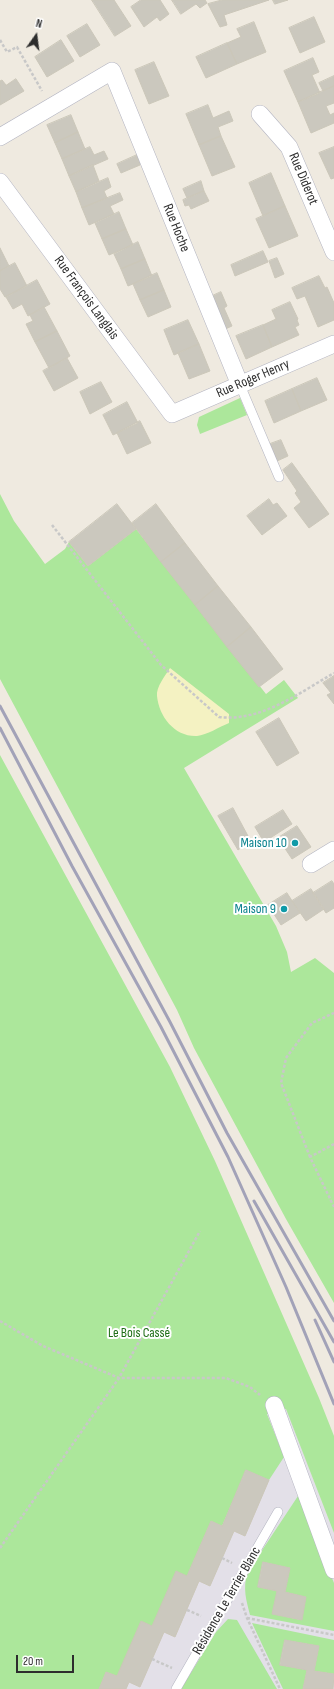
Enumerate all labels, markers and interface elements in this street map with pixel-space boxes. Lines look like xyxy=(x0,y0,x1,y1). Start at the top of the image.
north arrow xyxy=(16,16,56,56)
text: N xyxy=(35,17,43,31)
street label: Rue Diderot xyxy=(285,150,321,208)
street label: Rue Hoche xyxy=(159,202,193,254)
street label: Rue François Langlais xyxy=(50,253,122,343)
street label: Rue Roger Henry xyxy=(214,356,292,402)
place label: Maison 10 xyxy=(240,835,287,851)
marker: Maison 10 xyxy=(290,838,300,848)
place label: Maison 9 xyxy=(234,901,276,917)
marker: Maison 9 xyxy=(279,904,289,914)
park label: Le Bois Cassé xyxy=(108,1325,170,1341)
street label: Résidence Le Terrier Blanc xyxy=(189,1544,265,1658)
scale bar xyxy=(18,1647,76,1673)
text: 20 m xyxy=(23,1654,43,1669)

